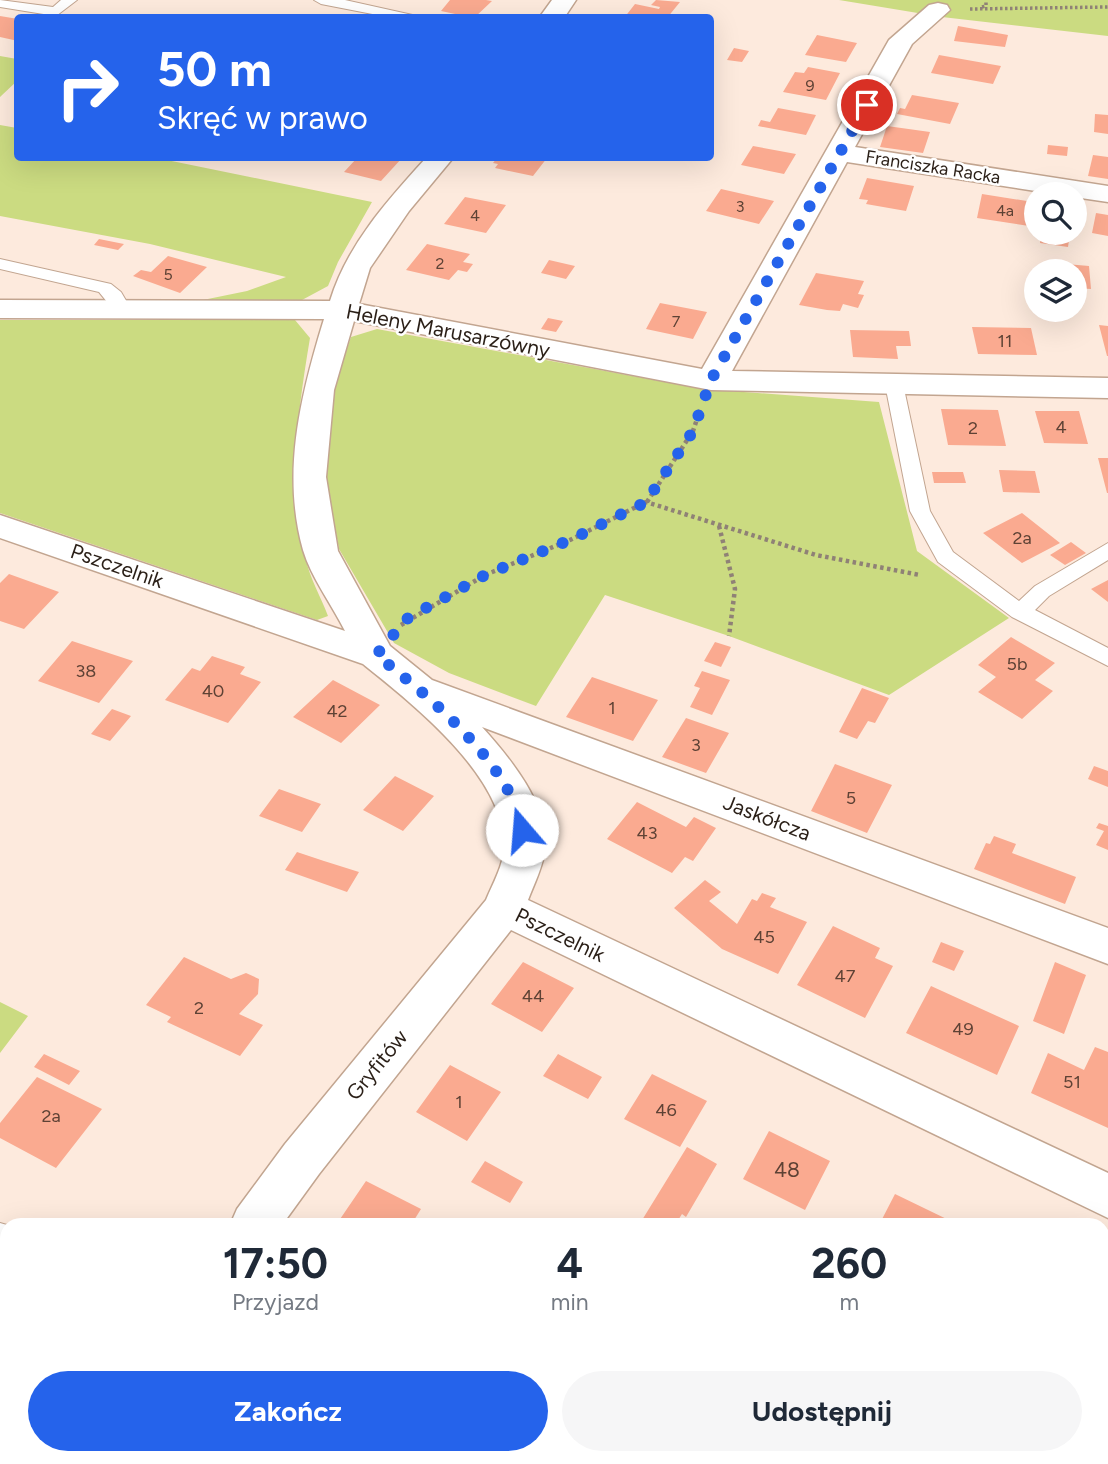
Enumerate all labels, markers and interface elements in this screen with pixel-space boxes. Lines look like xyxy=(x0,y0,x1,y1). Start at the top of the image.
text: 50 m xyxy=(157,39,272,98)
icon: right xyxy=(42,42,133,133)
pin xyxy=(837,75,897,135)
house number: 9 xyxy=(805,76,815,95)
icon: arrive xyxy=(848,86,886,124)
text: Skręć w prawo xyxy=(157,99,368,137)
street label: Franciszka Racka xyxy=(864,145,1002,189)
map controls xyxy=(1024,182,1087,322)
button: search xyxy=(1024,182,1087,245)
house number: 3 xyxy=(736,197,744,216)
house number: 4a xyxy=(996,201,1014,220)
house number: 4 xyxy=(470,206,480,225)
house number: 2 xyxy=(436,254,444,273)
button: layers xyxy=(1024,259,1087,322)
house number: 5 xyxy=(163,265,173,284)
street label: Heleny Marusarzówny xyxy=(344,298,552,363)
house number: 7 xyxy=(672,312,681,331)
house number: 11 xyxy=(998,330,1012,352)
house number: 4 xyxy=(1055,416,1067,438)
house number: 2 xyxy=(968,417,978,439)
house number: 2a xyxy=(1012,527,1032,549)
street label: Pszczelnik xyxy=(67,538,168,593)
house number: 5b xyxy=(1007,653,1027,675)
house number: 38 xyxy=(76,660,96,682)
house number: 40 xyxy=(202,680,224,702)
house number: 1 xyxy=(608,697,616,719)
house number: 42 xyxy=(326,700,348,722)
house number: 3 xyxy=(691,734,701,756)
house number: 5 xyxy=(846,787,856,809)
street label: Jaskółcza xyxy=(720,789,814,846)
position arrow xyxy=(485,793,559,867)
house number: 43 xyxy=(637,822,657,844)
street label: Pszczelnik xyxy=(511,902,610,967)
house number: 45 xyxy=(753,926,775,948)
house number: 47 xyxy=(835,965,856,987)
house number: 44 xyxy=(522,985,544,1007)
house number: 2 xyxy=(194,997,204,1019)
house number: 49 xyxy=(952,1018,974,1040)
street label: Gryfitów xyxy=(341,1024,413,1105)
house number: 51 xyxy=(1063,1071,1081,1093)
house number: 1 xyxy=(455,1091,463,1113)
house number: 46 xyxy=(655,1099,677,1121)
house number: 2a xyxy=(41,1105,61,1127)
house number: 48 xyxy=(774,1157,800,1182)
text: 17:50 xyxy=(223,1238,328,1289)
text: 4 xyxy=(556,1238,583,1289)
text: 260 xyxy=(811,1238,887,1289)
text: Przyjazd xyxy=(232,1288,319,1316)
text: min xyxy=(551,1288,589,1316)
text: m xyxy=(840,1288,859,1316)
button: Zakończ xyxy=(28,1371,548,1451)
button: Udostępnij xyxy=(562,1371,1082,1451)

